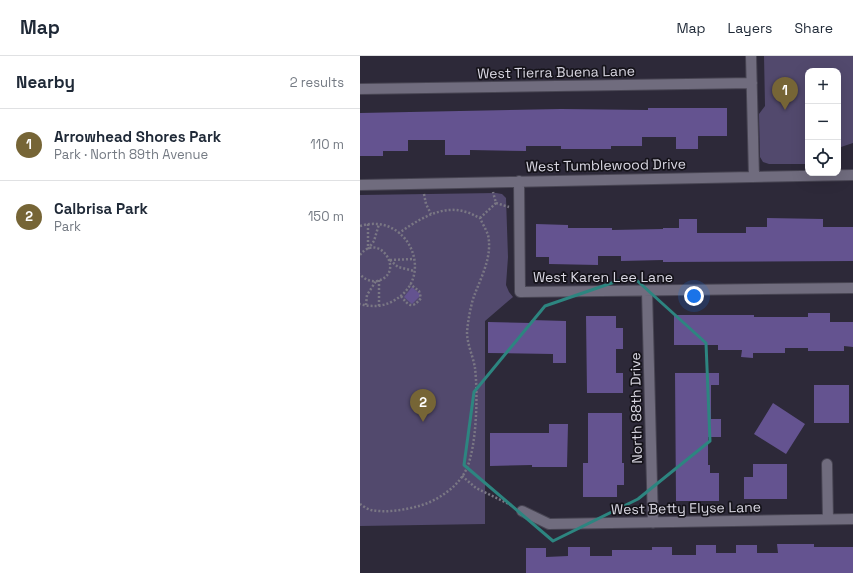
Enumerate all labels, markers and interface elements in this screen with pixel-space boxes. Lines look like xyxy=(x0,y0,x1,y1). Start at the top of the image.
text: Map xyxy=(20,15,60,40)
text: Map xyxy=(676,19,706,37)
text: Layers xyxy=(728,19,772,37)
text: Share xyxy=(794,19,833,37)
street label: West Tierra Buena Lane xyxy=(477,62,635,82)
map controls xyxy=(805,68,841,176)
button: + xyxy=(805,68,841,104)
text: Nearby xyxy=(16,71,75,93)
text: 2 results xyxy=(290,74,344,91)
pin: 1 xyxy=(772,77,798,110)
button: − xyxy=(805,104,841,140)
text: Arrowhead Shores Park xyxy=(54,127,221,146)
text: 1 xyxy=(26,136,32,153)
text: 110 m xyxy=(310,136,344,153)
button: locate xyxy=(805,140,841,176)
text: Park · North 89th Avenue xyxy=(54,146,208,163)
street label: West Tumblewood Drive xyxy=(526,155,686,175)
text: Calbrisa Park xyxy=(54,199,148,218)
text: 2 xyxy=(25,208,33,225)
text: 150 m xyxy=(308,208,344,225)
text: Park xyxy=(54,218,81,235)
street label: West Karen Lee Lane xyxy=(533,268,673,286)
your location xyxy=(684,286,704,306)
street label: North 88th Drive xyxy=(626,352,646,464)
pin: 2 xyxy=(410,389,436,422)
street label: West Betty Elyse Lane xyxy=(611,498,761,518)

